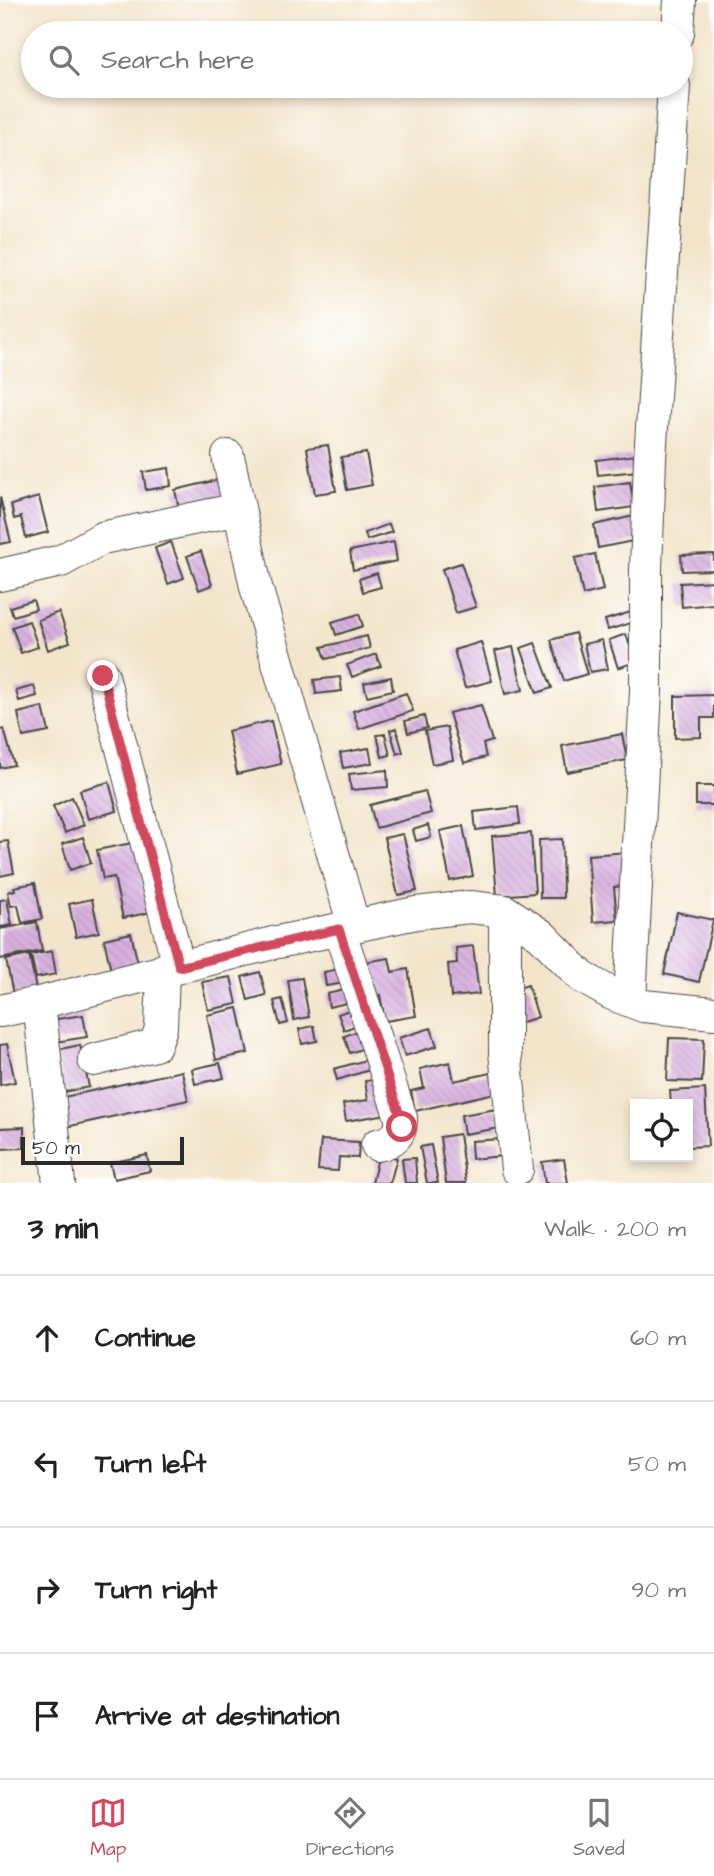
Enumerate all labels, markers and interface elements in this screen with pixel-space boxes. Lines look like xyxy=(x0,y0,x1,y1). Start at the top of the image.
search box xyxy=(21,21,693,98)
icon: search xyxy=(45,41,83,79)
text: Search here xyxy=(101,42,254,78)
route end xyxy=(87,660,118,691)
map controls xyxy=(630,1099,693,1162)
button: locate xyxy=(630,1099,693,1162)
route start xyxy=(386,1111,417,1142)
scale bar xyxy=(21,1134,184,1166)
text: 50 m xyxy=(32,1135,80,1162)
text: 3 min xyxy=(28,1208,98,1250)
text: Walk · 200 m xyxy=(544,1213,686,1245)
icon: ahead xyxy=(28,1319,66,1357)
text: Continue xyxy=(95,1320,196,1356)
text: 60 m xyxy=(630,1322,686,1354)
icon: left xyxy=(28,1445,66,1483)
text: Turn left xyxy=(95,1446,206,1482)
text: 50 m xyxy=(628,1448,686,1480)
icon: right xyxy=(28,1571,66,1609)
text: Turn right xyxy=(95,1572,217,1608)
text: 90 m xyxy=(631,1574,686,1606)
icon: arrive xyxy=(28,1697,66,1735)
text: Arrive at destination xyxy=(95,1698,340,1734)
tab: Map xyxy=(89,1794,127,1863)
tab: Directions xyxy=(306,1794,394,1863)
tab: Saved xyxy=(573,1794,625,1863)

